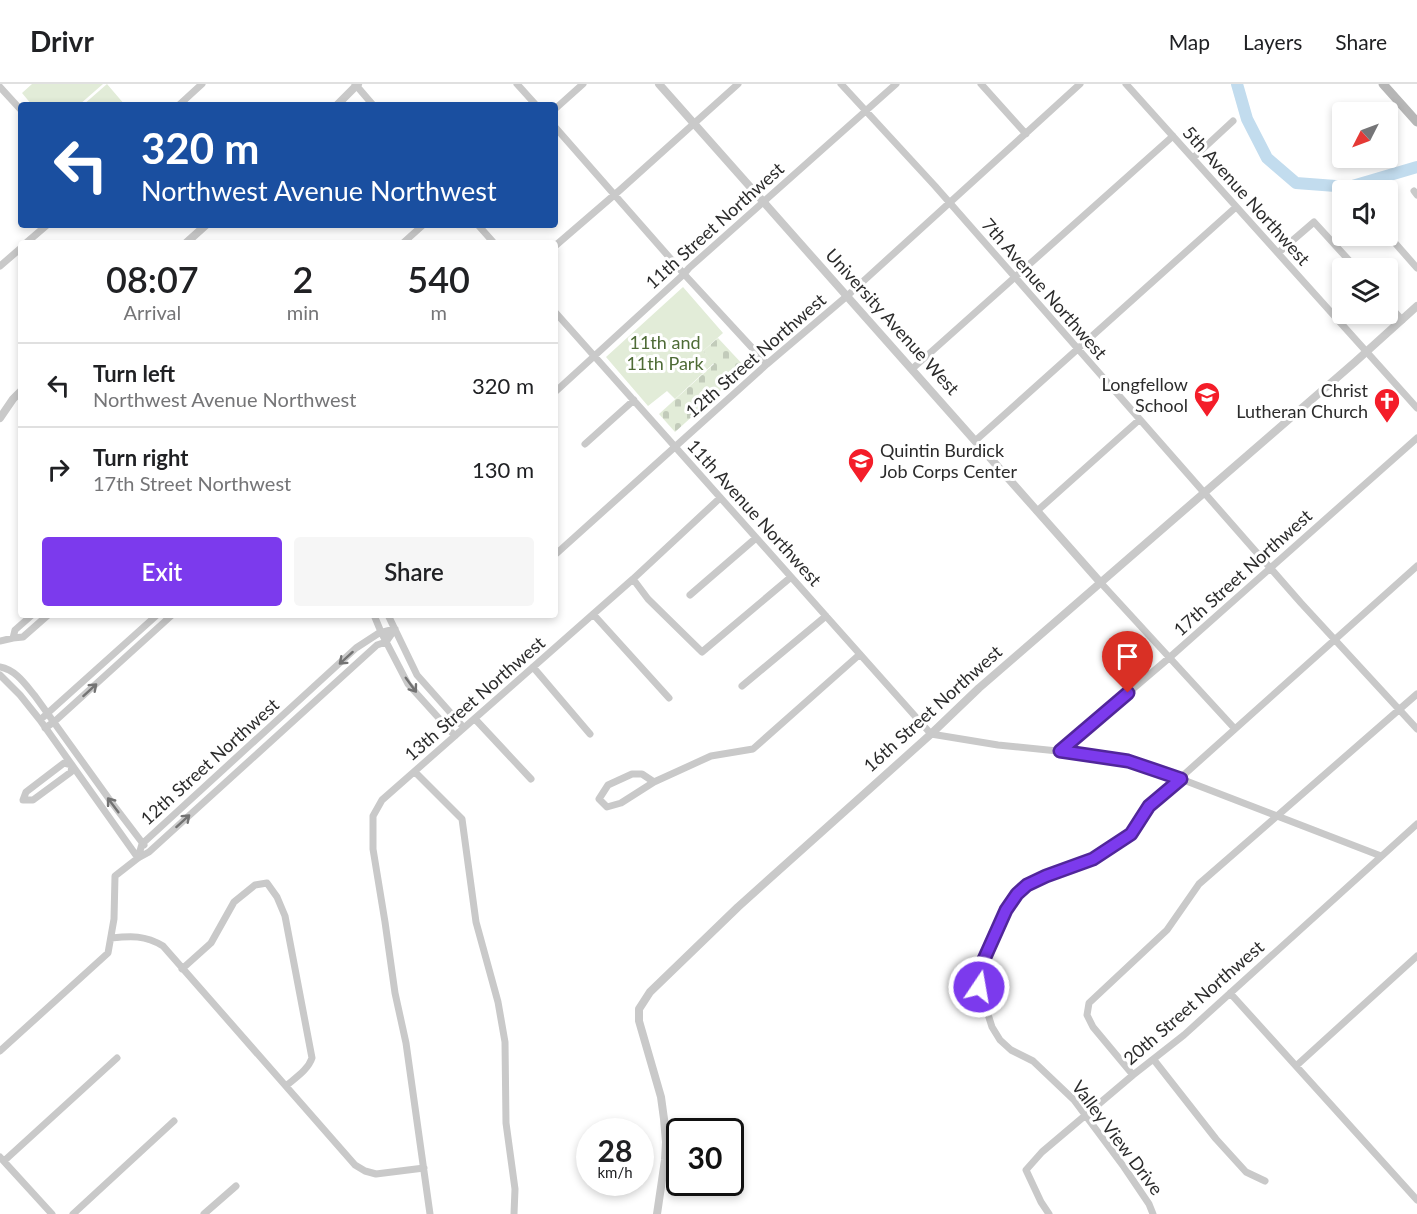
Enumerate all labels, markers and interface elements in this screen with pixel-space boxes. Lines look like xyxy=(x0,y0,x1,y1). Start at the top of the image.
text: Drivr xyxy=(30,24,94,58)
text: Map xyxy=(1169,29,1210,54)
text: Layers xyxy=(1243,29,1302,54)
text: Share xyxy=(1335,29,1387,54)
north arrow xyxy=(1332,102,1398,168)
map controls xyxy=(1332,102,1398,324)
street label: 5th Avenue Northwest xyxy=(1178,121,1315,270)
text: 320 m xyxy=(141,123,259,173)
icon: left xyxy=(42,126,120,204)
street label: 11th Street Northwest xyxy=(641,157,788,293)
text: Northwest Avenue Northwest xyxy=(141,174,497,207)
button: sound xyxy=(1332,180,1398,246)
street label: 7th Avenue Northwest xyxy=(978,213,1112,364)
street label: University Avenue West xyxy=(821,244,965,399)
text: 08:07 xyxy=(106,257,199,301)
text: 2 xyxy=(293,257,313,301)
text: 540 xyxy=(407,257,470,301)
button: layers xyxy=(1332,258,1398,324)
street label: 12th Street Northwest xyxy=(681,288,830,422)
text: Arrival xyxy=(124,300,181,324)
text: min xyxy=(287,300,319,324)
text: m xyxy=(430,300,447,324)
park label: 11th and 11th Park xyxy=(626,331,704,374)
text: Turn left xyxy=(93,360,175,387)
icon: left xyxy=(42,369,75,402)
text: 320 m xyxy=(472,372,534,399)
place label: Longfellow School xyxy=(1102,373,1188,416)
place label: Christ Lutheran Church xyxy=(1236,379,1369,422)
school or university icon: Longfellow School xyxy=(1192,380,1222,418)
church icon: Christ Lutheran Church xyxy=(1372,386,1402,424)
text: Northwest Avenue Northwest xyxy=(93,387,356,411)
street label: 11th Avenue Northwest xyxy=(683,434,827,591)
place label: Quintin Burdick Job Corps Center xyxy=(880,439,1017,482)
text: Turn right xyxy=(93,444,188,471)
school or university icon: Quintin Burdick Job Corps Center xyxy=(846,446,876,484)
icon: right xyxy=(42,453,75,486)
text: 130 m xyxy=(472,456,534,483)
text: 17th Street Northwest xyxy=(93,471,291,495)
street label: 17th Street Northwest xyxy=(1169,504,1316,640)
button: Exit xyxy=(42,537,282,606)
button: Share xyxy=(294,537,534,606)
street label: 13th Street Northwest xyxy=(400,631,549,765)
pin xyxy=(1102,631,1153,693)
street label: 16th Street Northwest xyxy=(859,640,1006,776)
icon: arrive xyxy=(1111,640,1144,673)
one-way arrow xyxy=(338,651,353,665)
one-way arrow xyxy=(405,677,417,693)
one-way arrow xyxy=(82,683,97,697)
street label: 12th Street Northwest xyxy=(136,693,283,829)
one-way arrow xyxy=(107,798,120,814)
one-way arrow xyxy=(175,814,190,828)
street label: 20th Street Northwest xyxy=(1119,935,1268,1069)
position arrow xyxy=(947,955,1011,1019)
street label: Valley View Drive xyxy=(1068,1076,1168,1199)
speed limit sign: 30 xyxy=(666,1118,744,1196)
text: 28 xyxy=(598,1132,632,1168)
text: km/h xyxy=(597,1163,633,1181)

